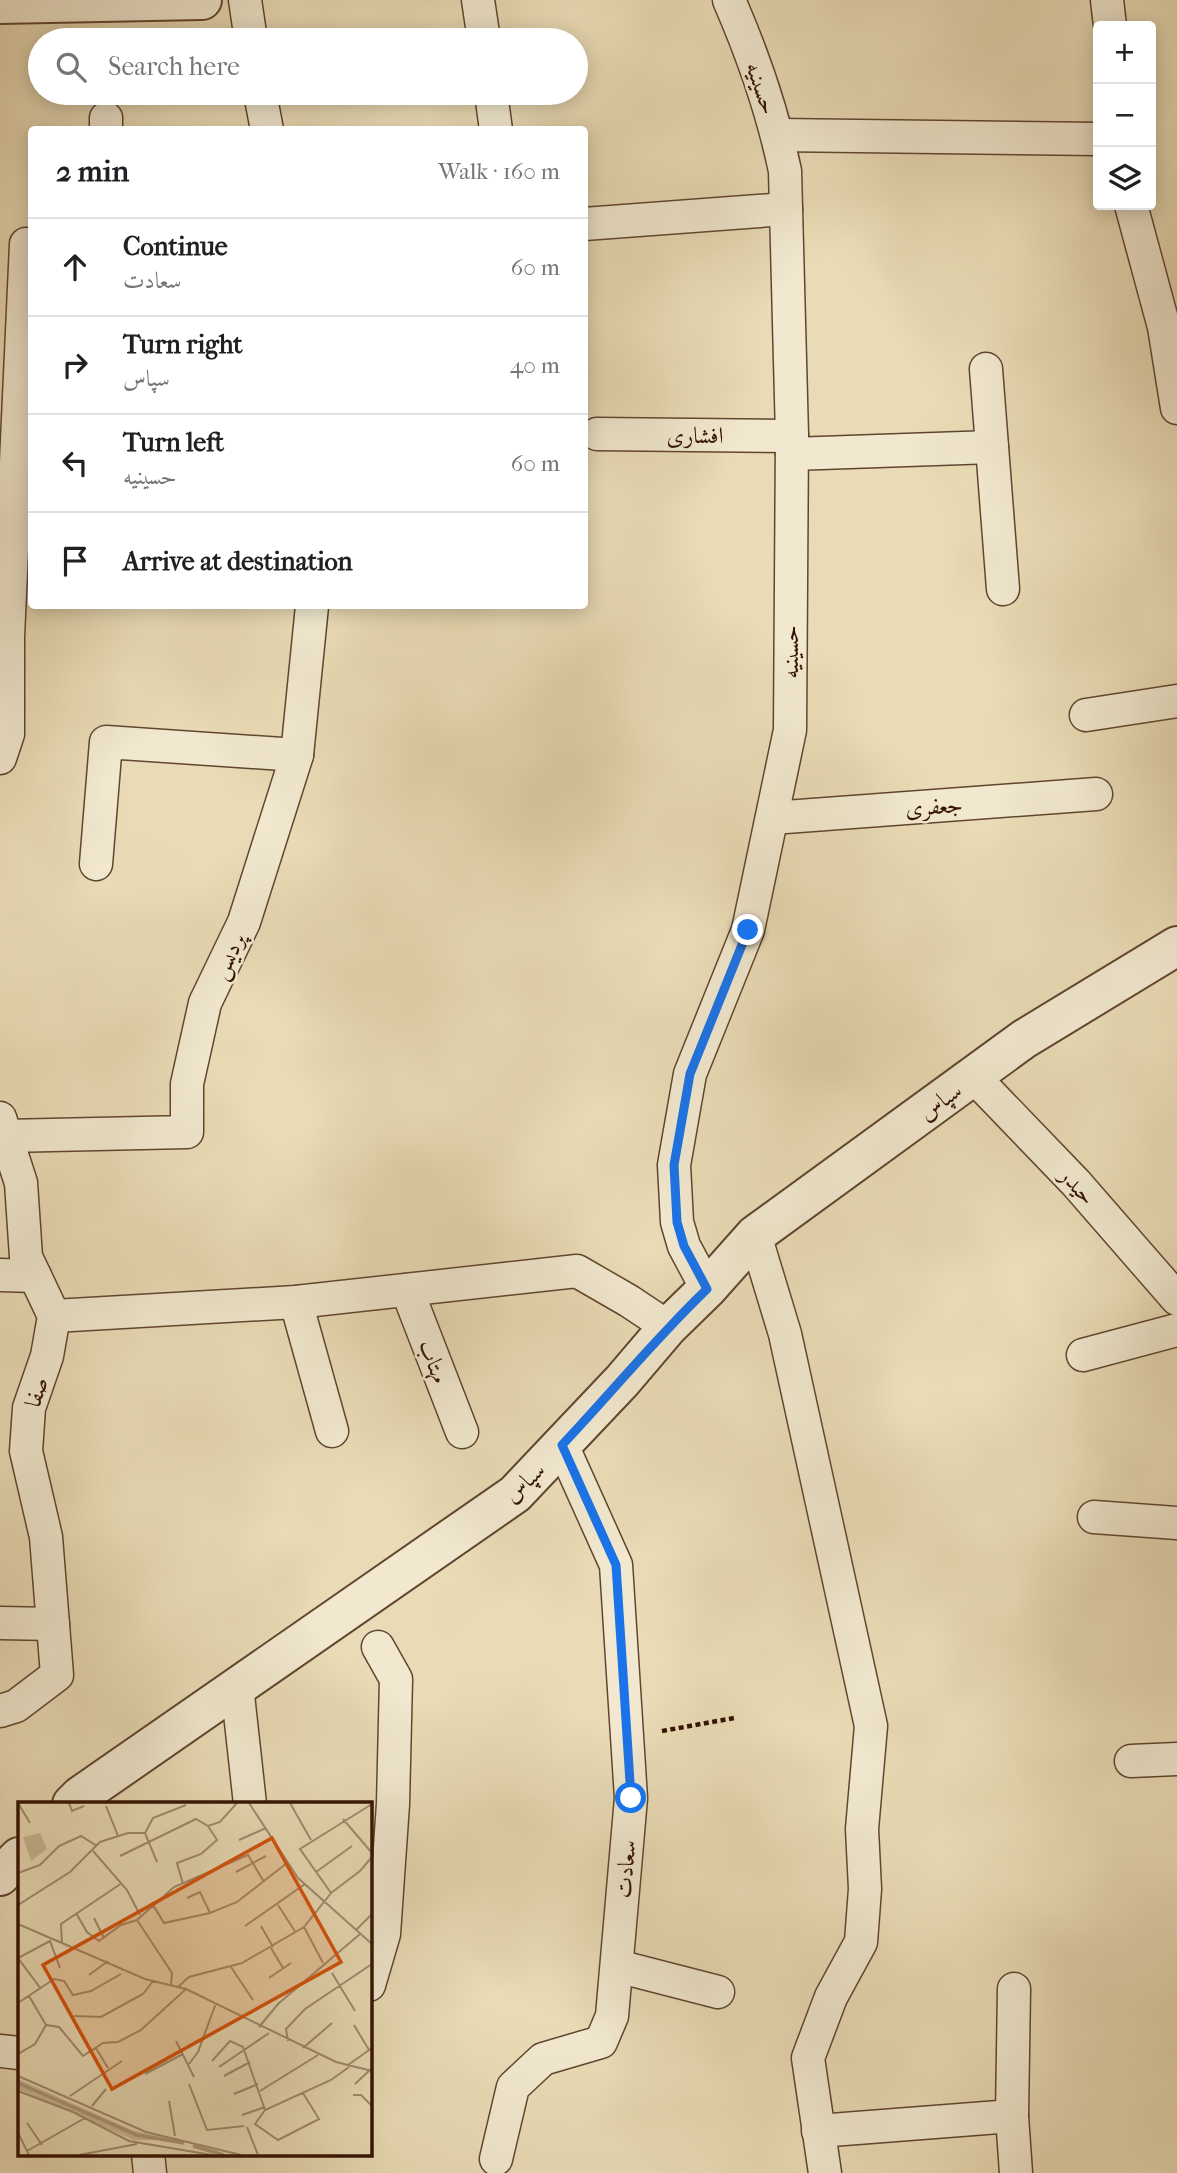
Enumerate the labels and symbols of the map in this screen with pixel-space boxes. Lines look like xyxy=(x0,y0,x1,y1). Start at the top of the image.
street label: حسینیه xyxy=(740,58,783,118)
street label: افشاری xyxy=(667,422,723,449)
street label: حسینیه xyxy=(777,625,804,679)
street label: جعفری xyxy=(904,791,964,823)
route end xyxy=(732,914,763,945)
street label: پردیس xyxy=(206,927,254,985)
street label: سپاس xyxy=(913,1077,968,1128)
street label: حیدر xyxy=(1053,1161,1101,1210)
street label: مهتاب xyxy=(412,1336,454,1387)
street label: صفا xyxy=(19,1374,54,1410)
street label: سپاس xyxy=(498,1457,552,1510)
route start xyxy=(615,1782,646,1813)
inset map xyxy=(18,1802,371,2156)
street label: سعادت xyxy=(610,1839,641,1899)

